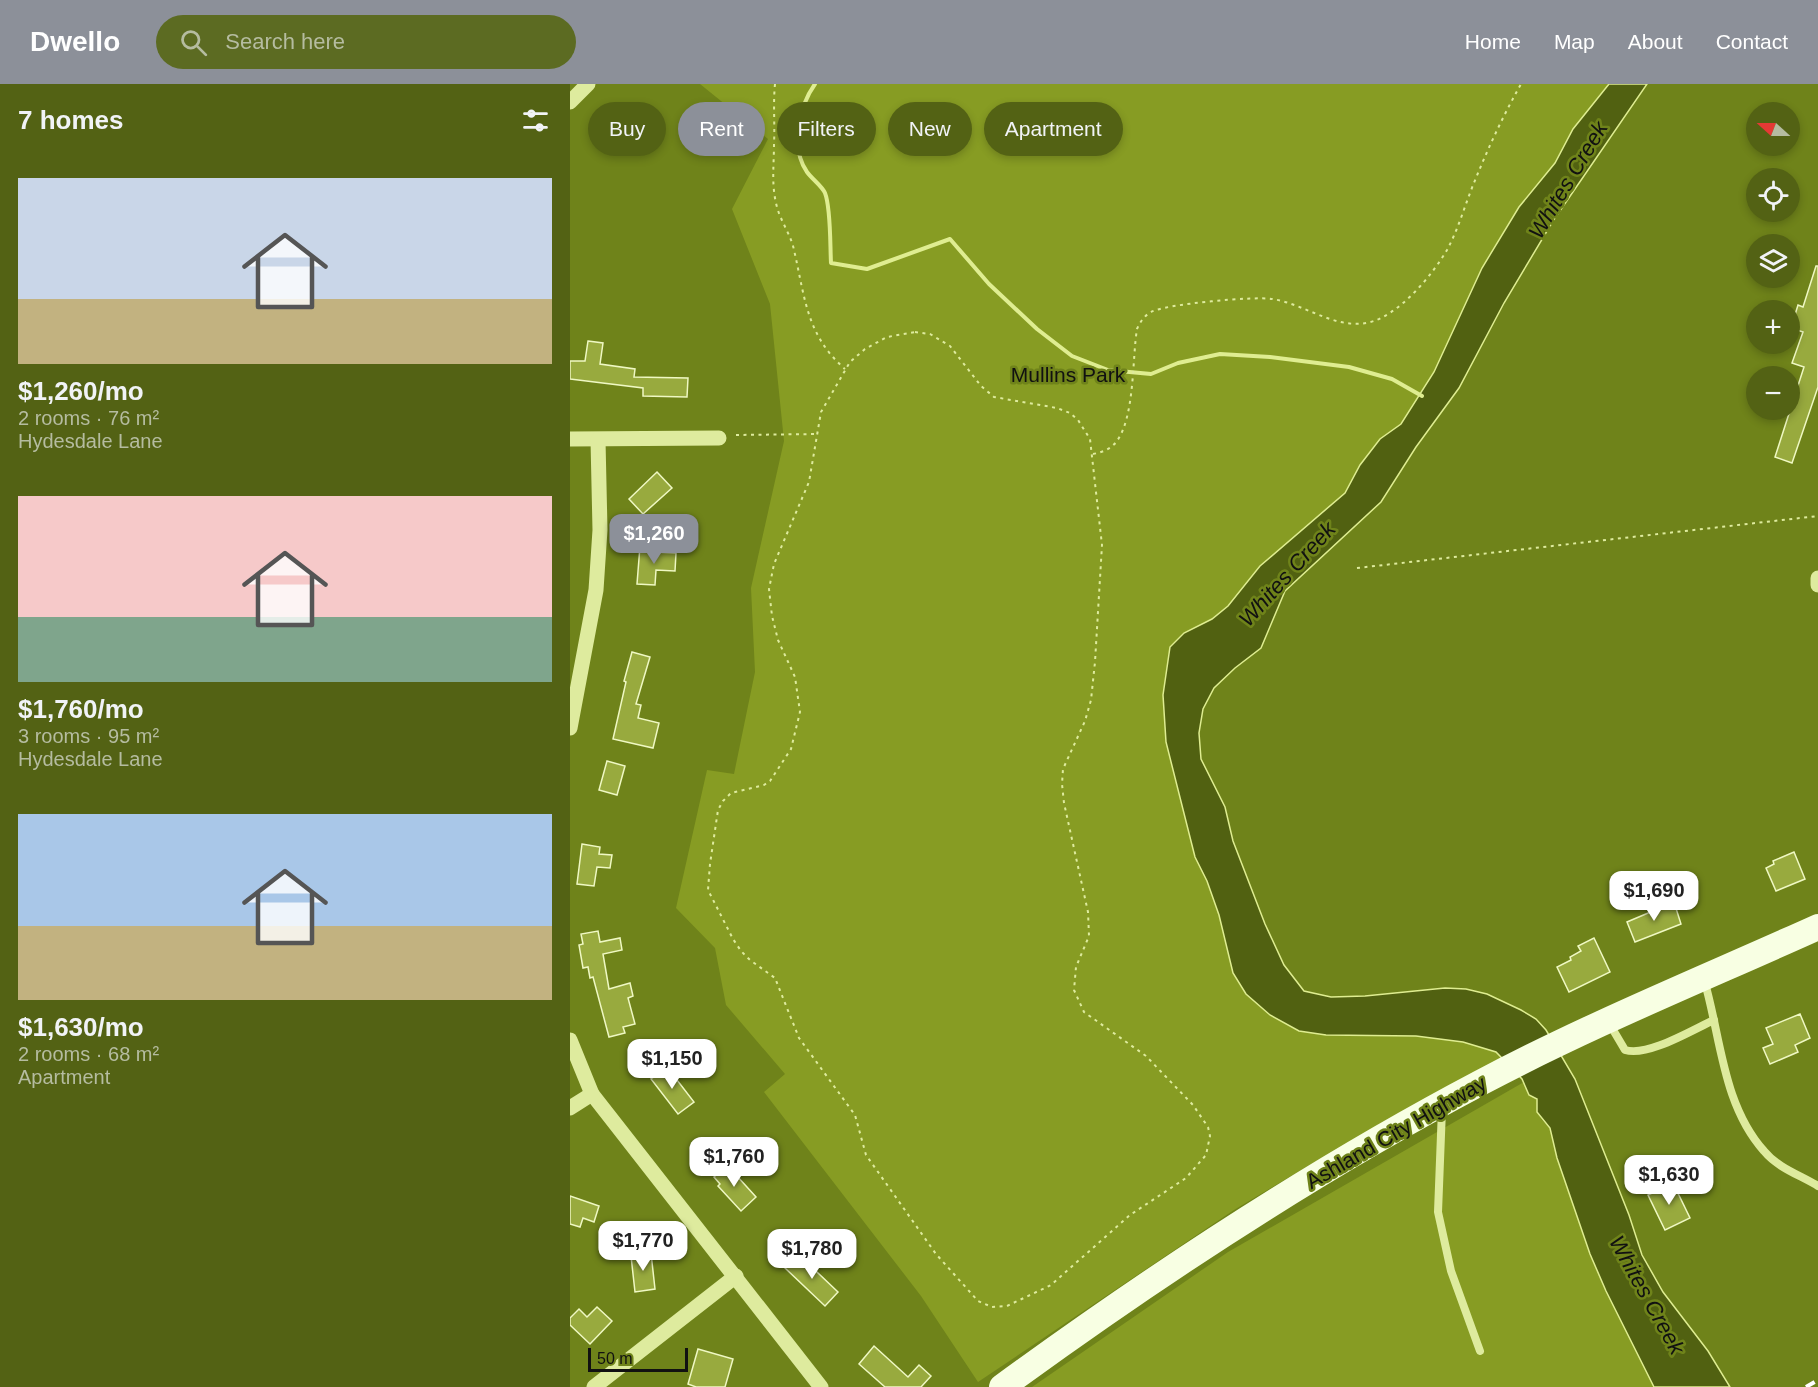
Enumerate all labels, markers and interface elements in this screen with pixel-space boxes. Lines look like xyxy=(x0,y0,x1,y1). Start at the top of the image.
search box xyxy=(156,15,576,69)
text: Dwello xyxy=(30,26,120,57)
icon: search xyxy=(177,26,210,59)
text: Search here xyxy=(225,29,345,54)
text: Home xyxy=(1465,30,1521,53)
text: Map xyxy=(1554,30,1595,53)
text: About xyxy=(1628,30,1683,53)
text: Contact xyxy=(1716,30,1788,53)
chip: Buy xyxy=(588,102,666,156)
chip: Rent xyxy=(678,102,765,156)
chip: Filters xyxy=(777,102,876,156)
chip: New xyxy=(888,102,972,156)
chip: Apartment xyxy=(984,102,1123,156)
north arrow xyxy=(1746,102,1800,156)
map controls xyxy=(1746,102,1800,420)
icon: filters xyxy=(519,104,552,137)
text: 7 homes xyxy=(18,105,124,135)
water label: Whites Creek xyxy=(1523,116,1613,243)
button: locate xyxy=(1746,168,1800,222)
icon: home xyxy=(231,217,339,325)
button: layers xyxy=(1746,234,1800,288)
button: + xyxy=(1746,300,1800,354)
park label: Mullins Park xyxy=(1011,363,1126,386)
button: − xyxy=(1746,366,1800,420)
text: $1,260/mo xyxy=(18,376,144,406)
text: 2 rooms · 76 m² xyxy=(18,407,159,429)
text: Hydesdale Lane xyxy=(18,430,163,452)
pin: $1,260 xyxy=(605,514,703,565)
water label: Whites Creek xyxy=(1234,516,1341,631)
text: $1,260 xyxy=(623,522,685,544)
icon: home xyxy=(231,535,339,643)
text: $1,760/mo xyxy=(18,694,144,724)
text: 3 rooms · 95 m² xyxy=(18,725,159,747)
text: Hydesdale Lane xyxy=(18,748,163,770)
icon: home xyxy=(231,853,339,961)
pin: $1,690 xyxy=(1605,871,1703,922)
text: $1,690 xyxy=(1623,879,1685,901)
text: $1,630/mo xyxy=(18,1012,144,1042)
pin: $1,150 xyxy=(623,1039,721,1090)
text: 2 rooms · 68 m² xyxy=(18,1043,159,1065)
text: $1,150 xyxy=(641,1047,703,1069)
text: Apartment xyxy=(18,1066,110,1088)
street label: Ashland City Highway xyxy=(1302,1071,1491,1193)
pin: $1,760 xyxy=(685,1137,783,1188)
text: $1,760 xyxy=(703,1145,765,1167)
pin: $1,630 xyxy=(1620,1155,1718,1206)
text: $1,630 xyxy=(1638,1163,1700,1185)
pin: $1,770 xyxy=(594,1221,692,1272)
text: $1,770 xyxy=(612,1229,674,1251)
pin: $1,780 xyxy=(763,1229,861,1280)
water label: Whites Creek xyxy=(1604,1231,1690,1360)
text: $1,780 xyxy=(781,1237,843,1259)
scale bar xyxy=(588,1345,688,1372)
text: 50 m xyxy=(597,1350,633,1367)

